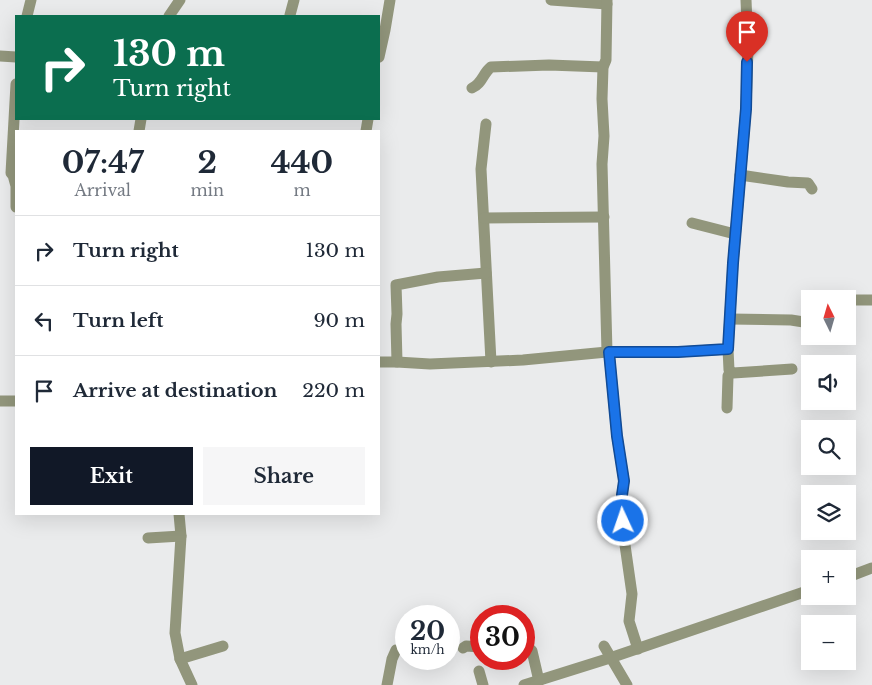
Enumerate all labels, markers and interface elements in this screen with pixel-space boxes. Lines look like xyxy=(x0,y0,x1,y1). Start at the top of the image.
pin xyxy=(726,11,768,62)
icon: arrive xyxy=(733,18,761,46)
text: 130 m xyxy=(113,32,225,75)
icon: right xyxy=(30,35,95,100)
text: Turn right xyxy=(113,75,231,102)
text: 07:47 xyxy=(62,144,144,181)
text: 2 xyxy=(198,144,217,181)
text: 440 xyxy=(271,144,333,181)
text: Arrival xyxy=(74,180,131,200)
text: min xyxy=(190,180,224,200)
text: m xyxy=(293,180,311,200)
icon: right xyxy=(30,237,58,265)
text: Turn right xyxy=(73,239,179,262)
text: 130 m xyxy=(305,239,365,262)
north arrow xyxy=(801,290,856,345)
map controls xyxy=(801,290,856,670)
icon: left xyxy=(30,307,58,335)
text: Turn left xyxy=(73,309,164,332)
text: 90 m xyxy=(313,309,365,332)
button: sound xyxy=(801,355,856,410)
icon: arrive xyxy=(30,377,58,405)
text: Arrive at destination xyxy=(73,379,277,402)
text: 220 m xyxy=(302,379,365,402)
button: search xyxy=(801,420,856,475)
button: Exit xyxy=(30,447,193,505)
button: Share xyxy=(203,447,365,505)
button: layers xyxy=(801,485,856,540)
position arrow xyxy=(596,494,648,546)
button: + xyxy=(801,550,856,605)
speed limit sign: 30 xyxy=(470,605,535,670)
button: − xyxy=(801,615,856,670)
text: 20 xyxy=(410,616,445,647)
text: km/h xyxy=(410,642,445,657)

